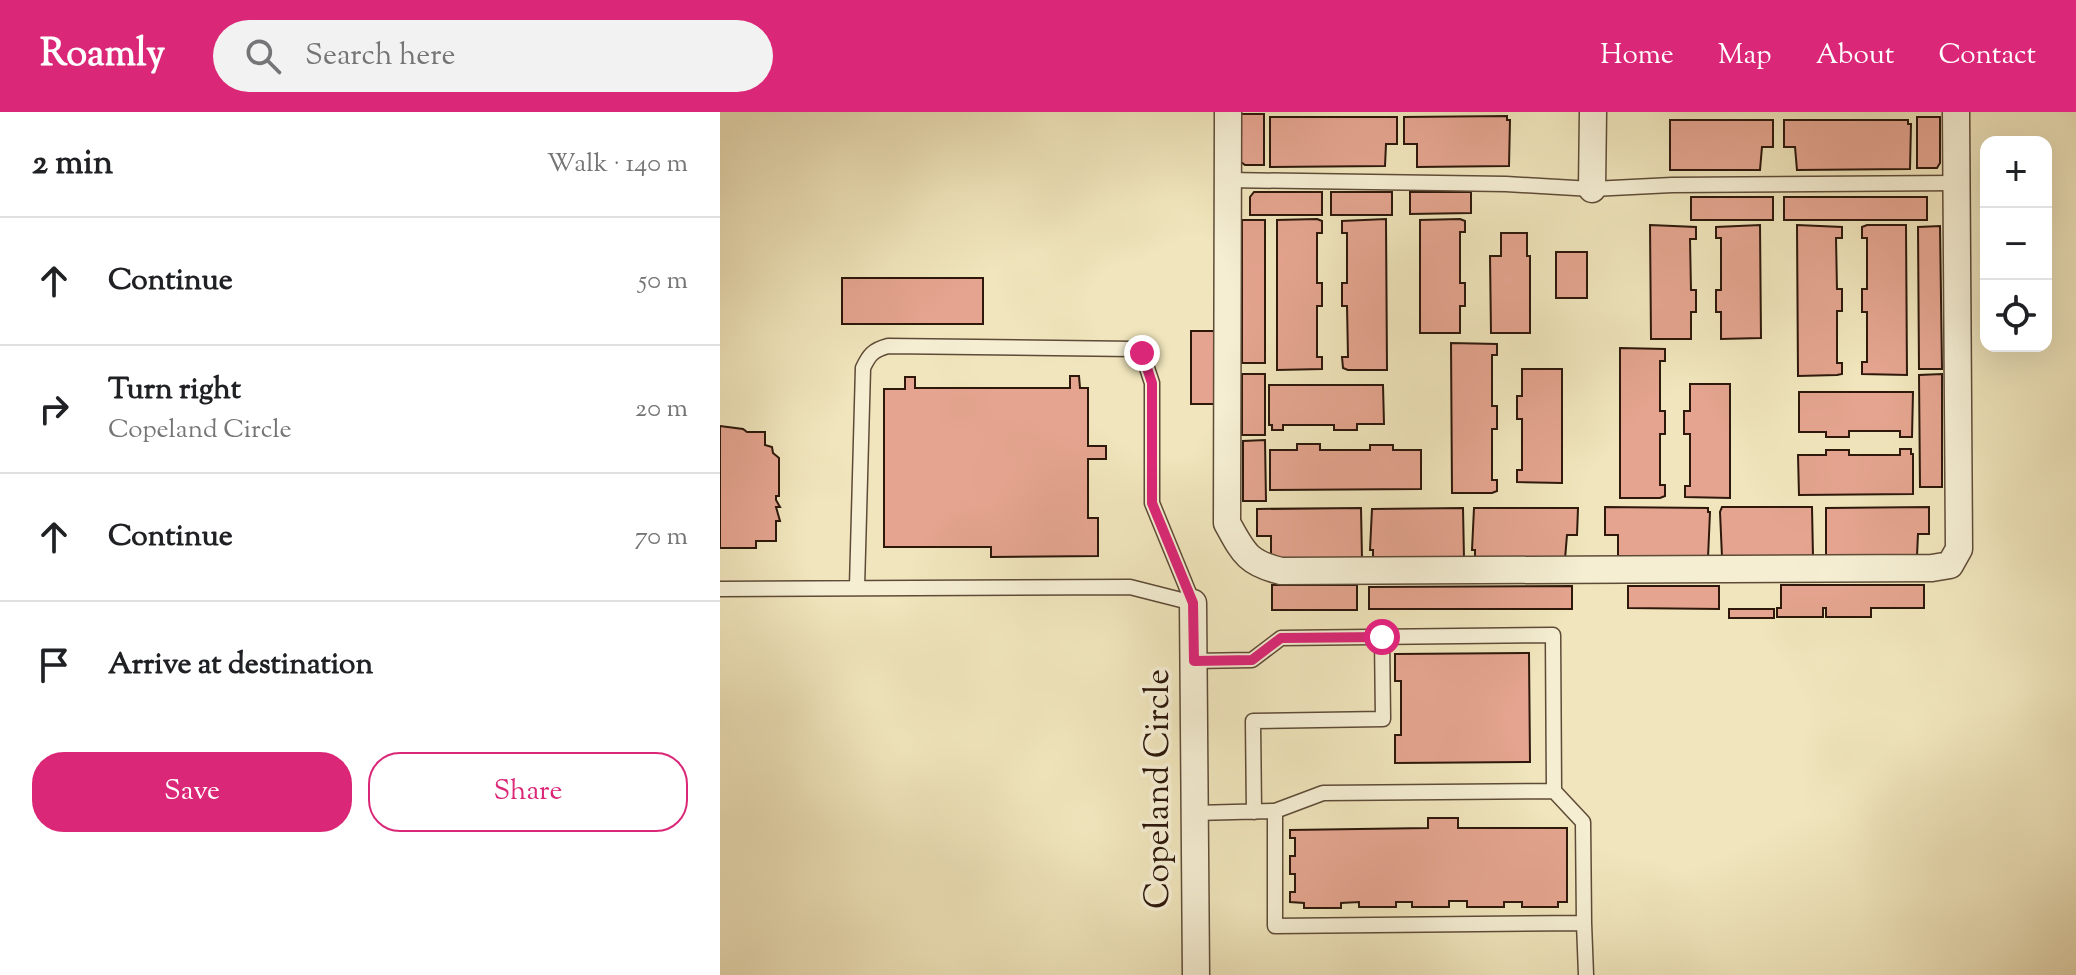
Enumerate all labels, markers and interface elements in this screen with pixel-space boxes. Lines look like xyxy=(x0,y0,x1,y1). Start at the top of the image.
search box xyxy=(213,20,773,92)
text: Roamly xyxy=(40,29,165,83)
icon: search xyxy=(241,34,285,78)
text: Search here xyxy=(305,35,456,78)
text: Home xyxy=(1600,36,1674,76)
text: Map xyxy=(1718,36,1772,76)
text: About xyxy=(1816,36,1894,76)
text: Contact xyxy=(1938,36,2036,76)
map controls xyxy=(1980,136,2052,352)
button: + xyxy=(1980,136,2052,208)
text: 2 min xyxy=(32,140,113,189)
text: Walk · 140 m xyxy=(547,146,688,183)
button: − xyxy=(1980,208,2052,280)
icon: ahead xyxy=(32,259,76,303)
text: Continue xyxy=(108,260,233,303)
text: 50 m xyxy=(638,263,688,300)
button: locate xyxy=(1980,280,2052,352)
route end xyxy=(1124,335,1160,371)
text: Turn right xyxy=(108,369,241,412)
icon: right xyxy=(32,387,76,431)
text: 20 m xyxy=(635,391,688,428)
text: Copeland Circle xyxy=(108,412,292,449)
icon: ahead xyxy=(32,515,76,559)
text: Continue xyxy=(108,516,233,559)
text: 70 m xyxy=(635,519,688,556)
route start xyxy=(1364,619,1400,655)
icon: arrive xyxy=(32,643,76,687)
text: Arrive at destination xyxy=(108,644,373,687)
street label: Copeland Circle xyxy=(1135,669,1184,909)
button: Save xyxy=(32,752,352,832)
button: Share xyxy=(368,752,688,832)

